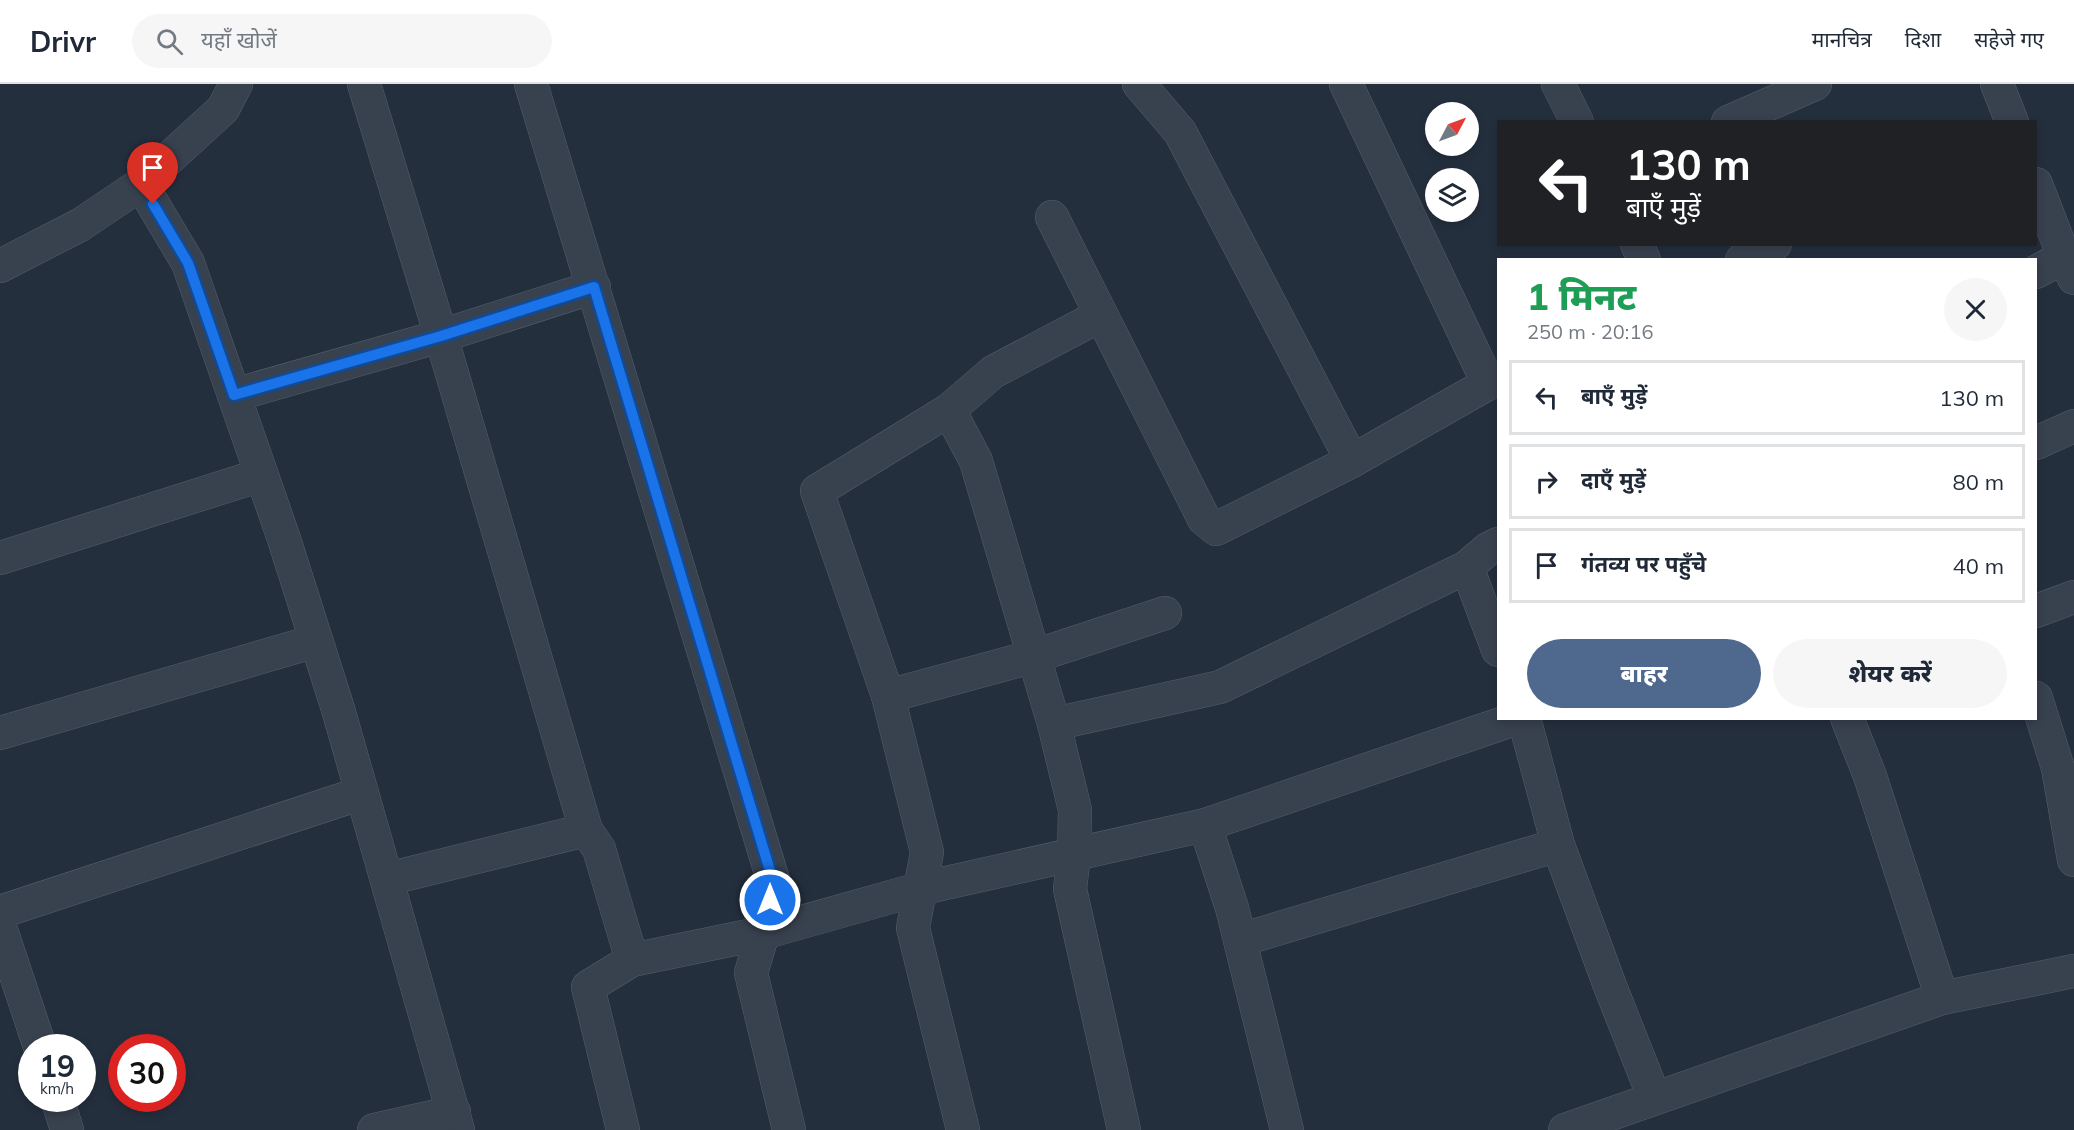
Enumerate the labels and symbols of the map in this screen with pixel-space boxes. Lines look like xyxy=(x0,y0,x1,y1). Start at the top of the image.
north arrow xyxy=(1425,102,1479,156)
pin xyxy=(127,142,178,204)
position arrow xyxy=(738,868,802,932)
speed limit sign: 30 xyxy=(108,1034,186,1112)

